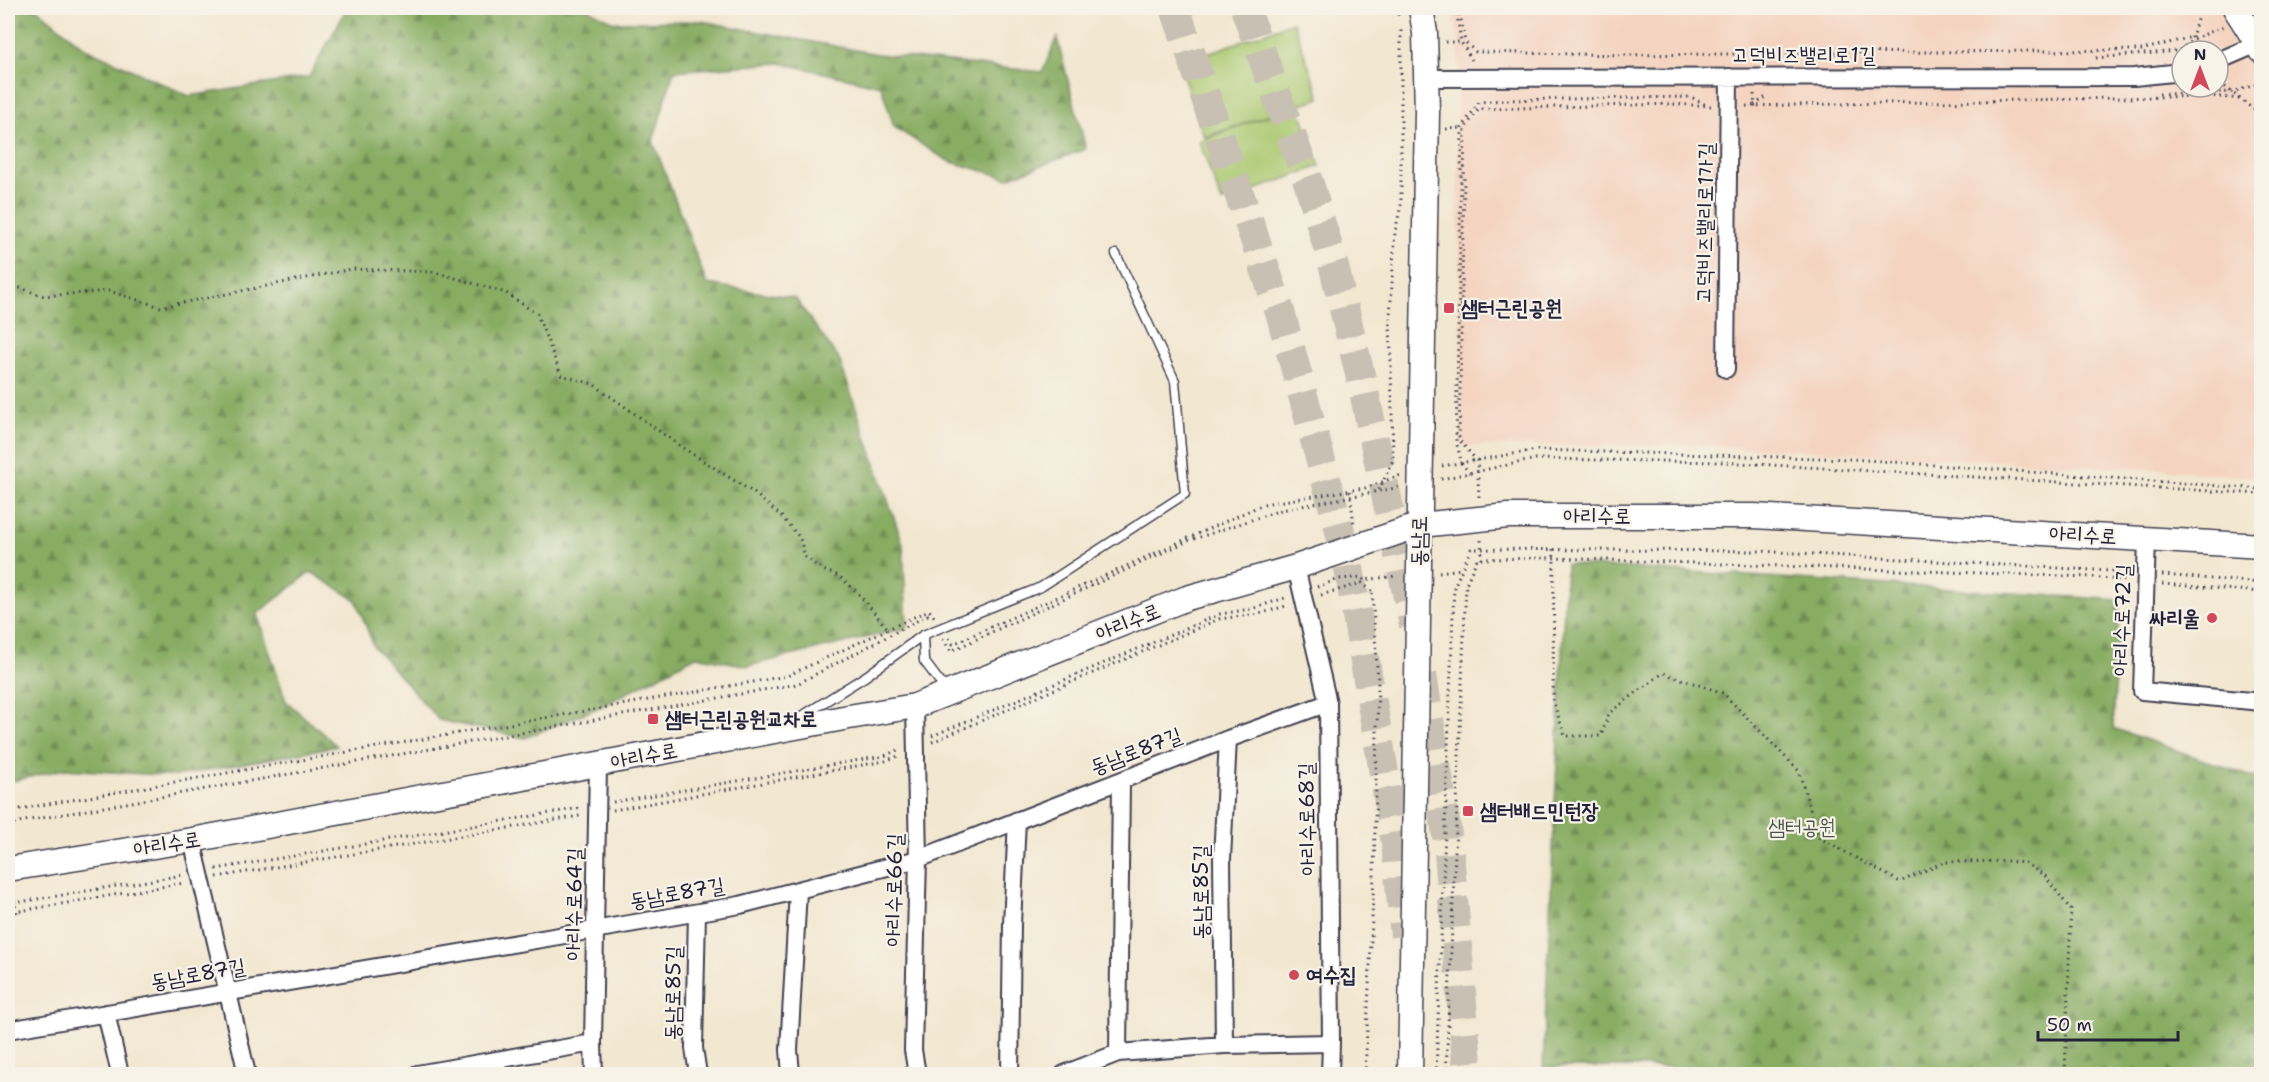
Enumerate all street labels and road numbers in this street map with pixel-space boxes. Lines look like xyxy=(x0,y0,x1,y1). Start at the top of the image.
street label: 고덕비즈밸리로1길 xyxy=(1732,41,1876,69)
street label: 고덕비즈밸리로1가길 xyxy=(1690,142,1720,304)
street label: 아리수로 xyxy=(1563,502,1631,530)
street label: 동남로 xyxy=(1405,515,1433,567)
street label: 아리수로 xyxy=(2049,519,2117,551)
street label: 아리수로72길 xyxy=(2106,563,2138,677)
street label: 아리수로 xyxy=(1091,596,1165,648)
street label: 동남로87길 xyxy=(1086,721,1186,781)
street label: 아리수로 xyxy=(608,736,680,776)
street label: 아리수로68길 xyxy=(1292,762,1322,876)
street label: 아리수로 xyxy=(131,825,203,863)
street label: 아리수로66길 xyxy=(879,833,909,947)
street label: 동남로85길 xyxy=(1187,845,1215,939)
street label: 아리수로64길 xyxy=(559,847,589,961)
street label: 동남로87길 xyxy=(627,871,727,915)
street label: 동남로85길 xyxy=(658,945,688,1041)
street label: 동남로87길 xyxy=(148,952,248,996)

